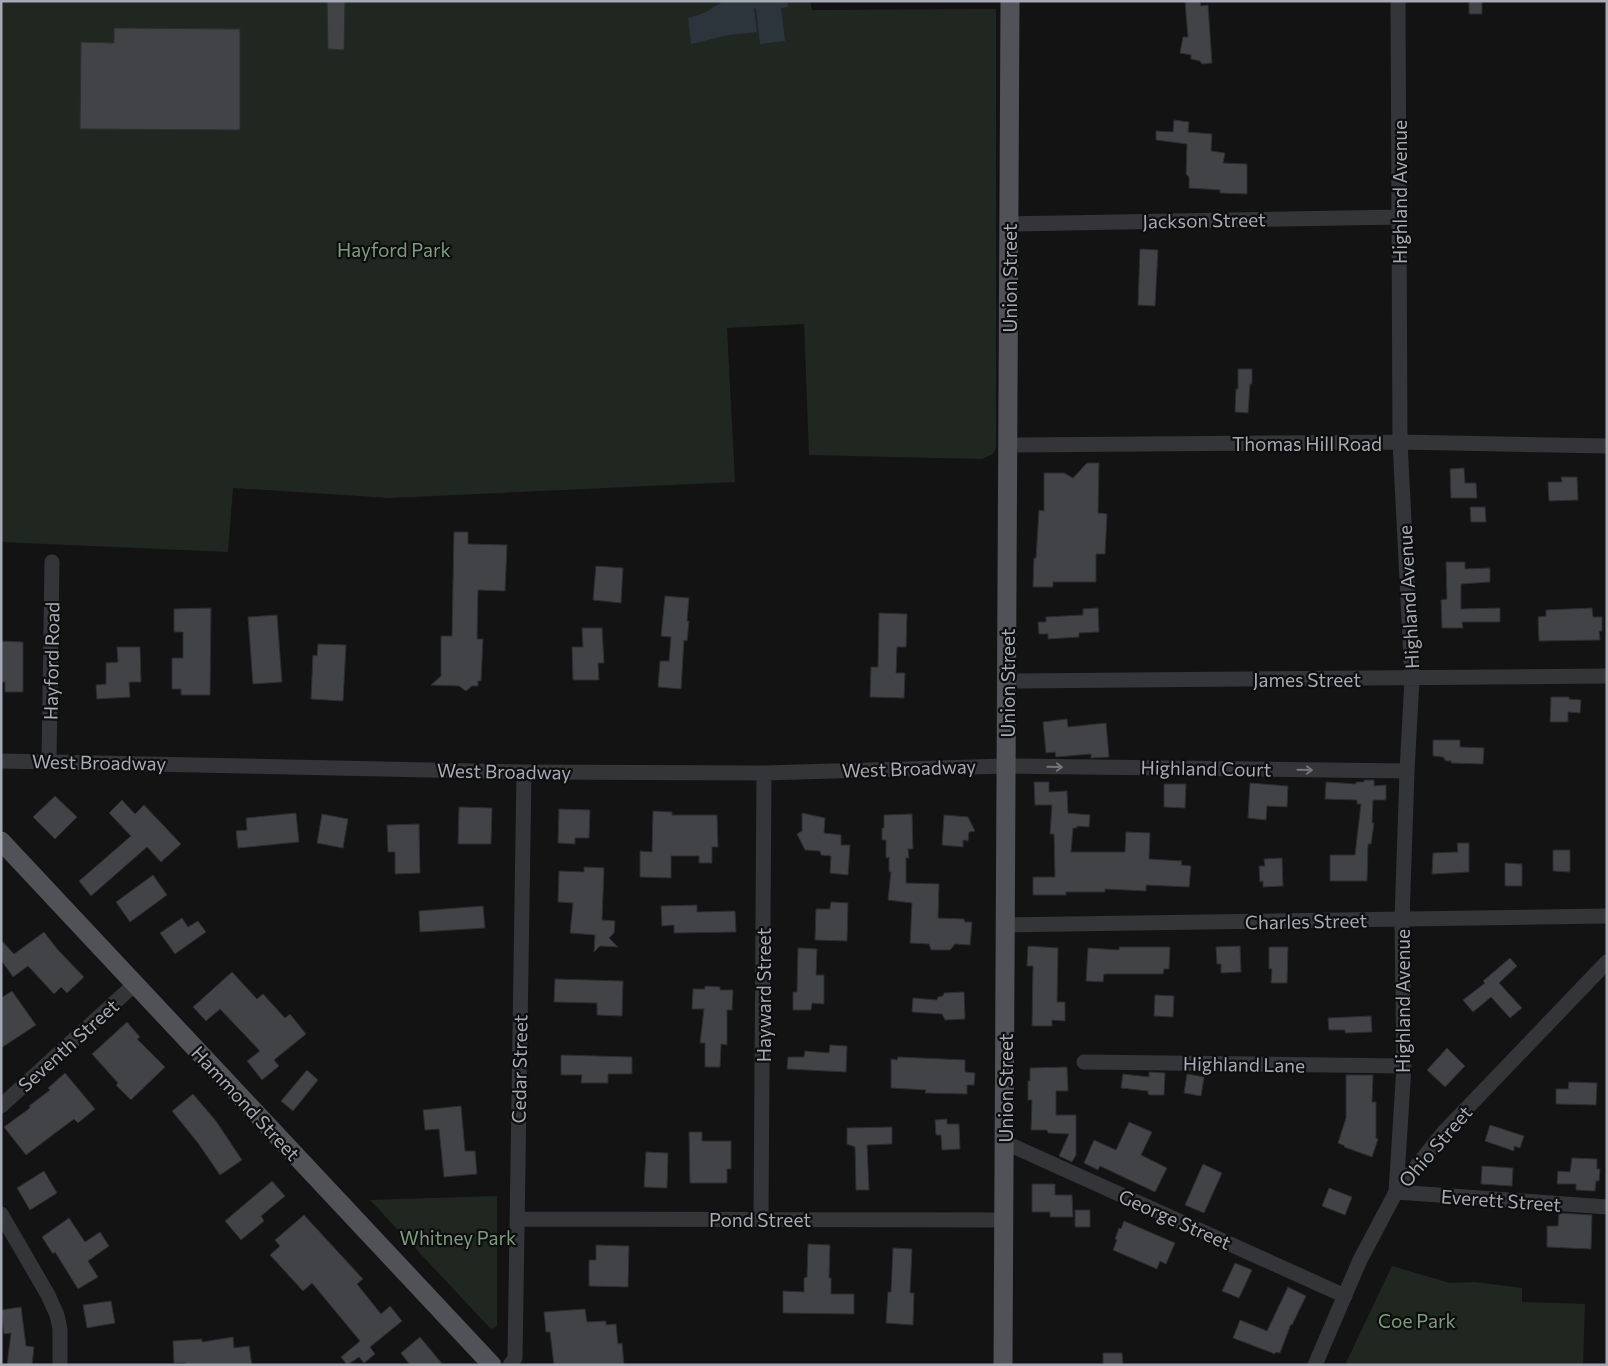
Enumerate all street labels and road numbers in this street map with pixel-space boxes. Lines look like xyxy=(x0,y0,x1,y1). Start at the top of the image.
street label: Highland Avenue xyxy=(1388,120,1411,264)
street label: Jackson Street xyxy=(1142,207,1266,233)
street label: Union Street xyxy=(998,223,1021,333)
street label: Thomas Hill Road xyxy=(1232,432,1382,455)
street label: Highland Avenue xyxy=(1393,525,1423,669)
street label: Hayford Road xyxy=(38,602,64,720)
street label: Union Street xyxy=(996,628,1019,738)
street label: James Street xyxy=(1253,668,1361,691)
street label: West Broadway xyxy=(32,749,167,775)
street label: West Broadway xyxy=(841,754,977,782)
street label: Highland Court xyxy=(1140,755,1272,781)
street label: West Broadway xyxy=(437,758,572,784)
street label: Charles Street xyxy=(1245,908,1368,934)
street label: Hayward Street xyxy=(752,928,775,1062)
street label: Highland Avenue xyxy=(1391,929,1414,1073)
street label: Seventh Street xyxy=(13,994,123,1096)
street label: Cedar Street xyxy=(507,1014,531,1124)
street label: Union Street xyxy=(994,1033,1017,1143)
street label: Hammond Street xyxy=(187,1041,305,1165)
street label: Highland Lane xyxy=(1183,1051,1305,1077)
street label: Ohio Street xyxy=(1394,1101,1477,1191)
street label: George Street xyxy=(1115,1184,1235,1254)
street label: Everett Street xyxy=(1440,1184,1562,1216)
street label: Pond Street xyxy=(709,1208,811,1231)

